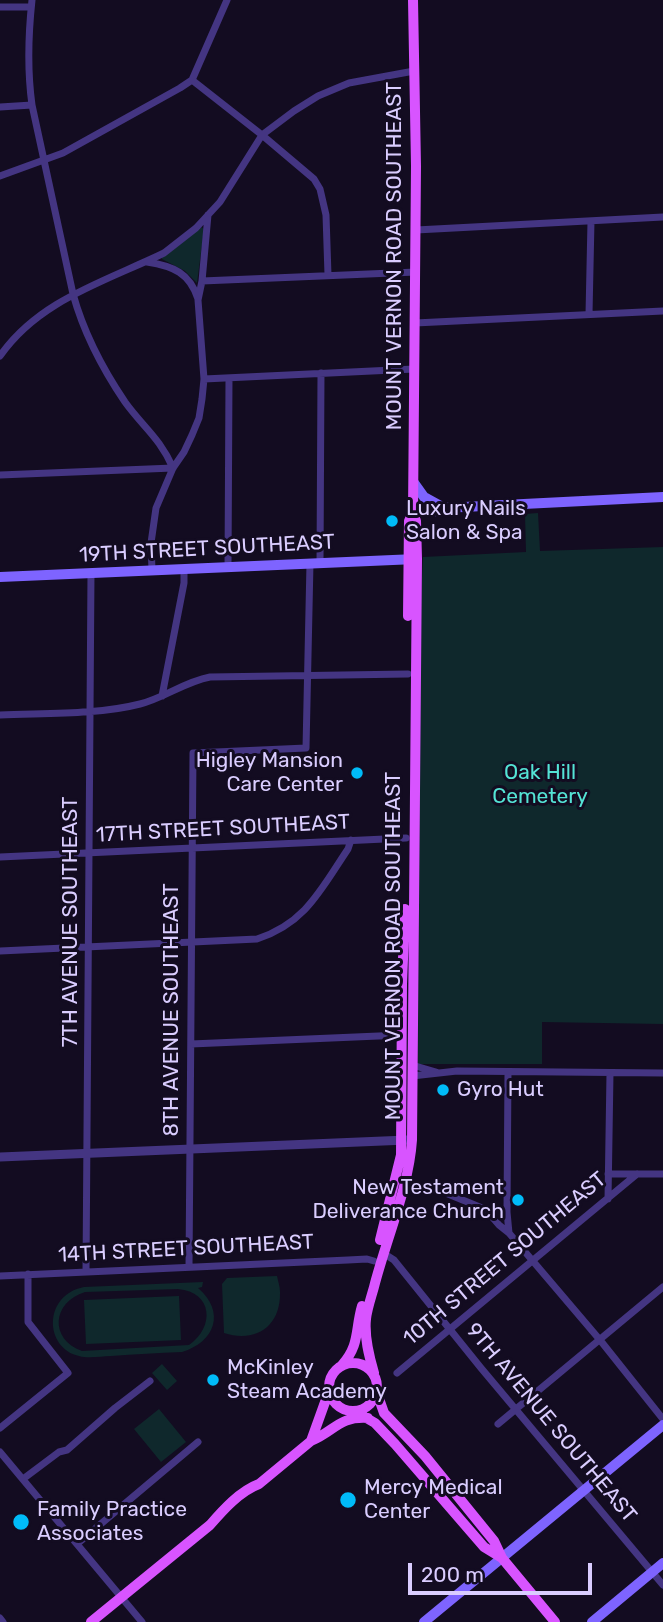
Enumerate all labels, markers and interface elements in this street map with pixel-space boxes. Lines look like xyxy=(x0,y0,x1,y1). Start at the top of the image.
street label: MOUNT VERNON ROAD SOUTHEAST xyxy=(382,82,408,430)
place label: Luxury Nails Salon & Spa xyxy=(406,496,526,546)
marker: Luxury Nails Salon & Spa xyxy=(384,513,400,529)
street label: 19TH STREET SOUTHEAST xyxy=(78,530,336,568)
place label: Higley Mansion Care Center xyxy=(196,748,343,798)
park label: Oak Hill Cemetery xyxy=(492,760,588,810)
marker: Higley Mansion Care Center xyxy=(349,765,365,781)
street label: MOUNT VERNON ROAD SOUTHEAST xyxy=(381,772,407,1120)
street label: 7TH AVENUE SOUTHEAST xyxy=(58,797,84,1047)
street label: 17TH STREET SOUTHEAST xyxy=(95,810,351,848)
street label: 8TH AVENUE SOUTHEAST xyxy=(159,883,185,1137)
place label: Gyro Hut xyxy=(457,1077,544,1103)
marker: Gyro Hut xyxy=(435,1082,451,1098)
street label: 10TH STREET SOUTHEAST xyxy=(399,1167,611,1351)
place label: New Testament Deliverance Church xyxy=(312,1175,504,1225)
marker: New Testament Deliverance Church xyxy=(510,1192,526,1208)
street label: 14TH STREET SOUTHEAST xyxy=(57,1230,315,1268)
street label: 9TH AVENUE SOUTHEAST xyxy=(460,1318,642,1528)
place label: McKinley Steam Academy xyxy=(227,1355,387,1405)
marker: McKinley Steam Academy xyxy=(205,1372,221,1388)
place label: Mercy Medical Center xyxy=(364,1475,503,1525)
marker: Mercy Medical Center xyxy=(338,1490,358,1510)
place label: Family Practice Associates xyxy=(37,1497,187,1547)
marker: Family Practice Associates xyxy=(11,1512,31,1532)
scale bar xyxy=(411,1548,595,1592)
text: 200 m xyxy=(421,1562,484,1587)

